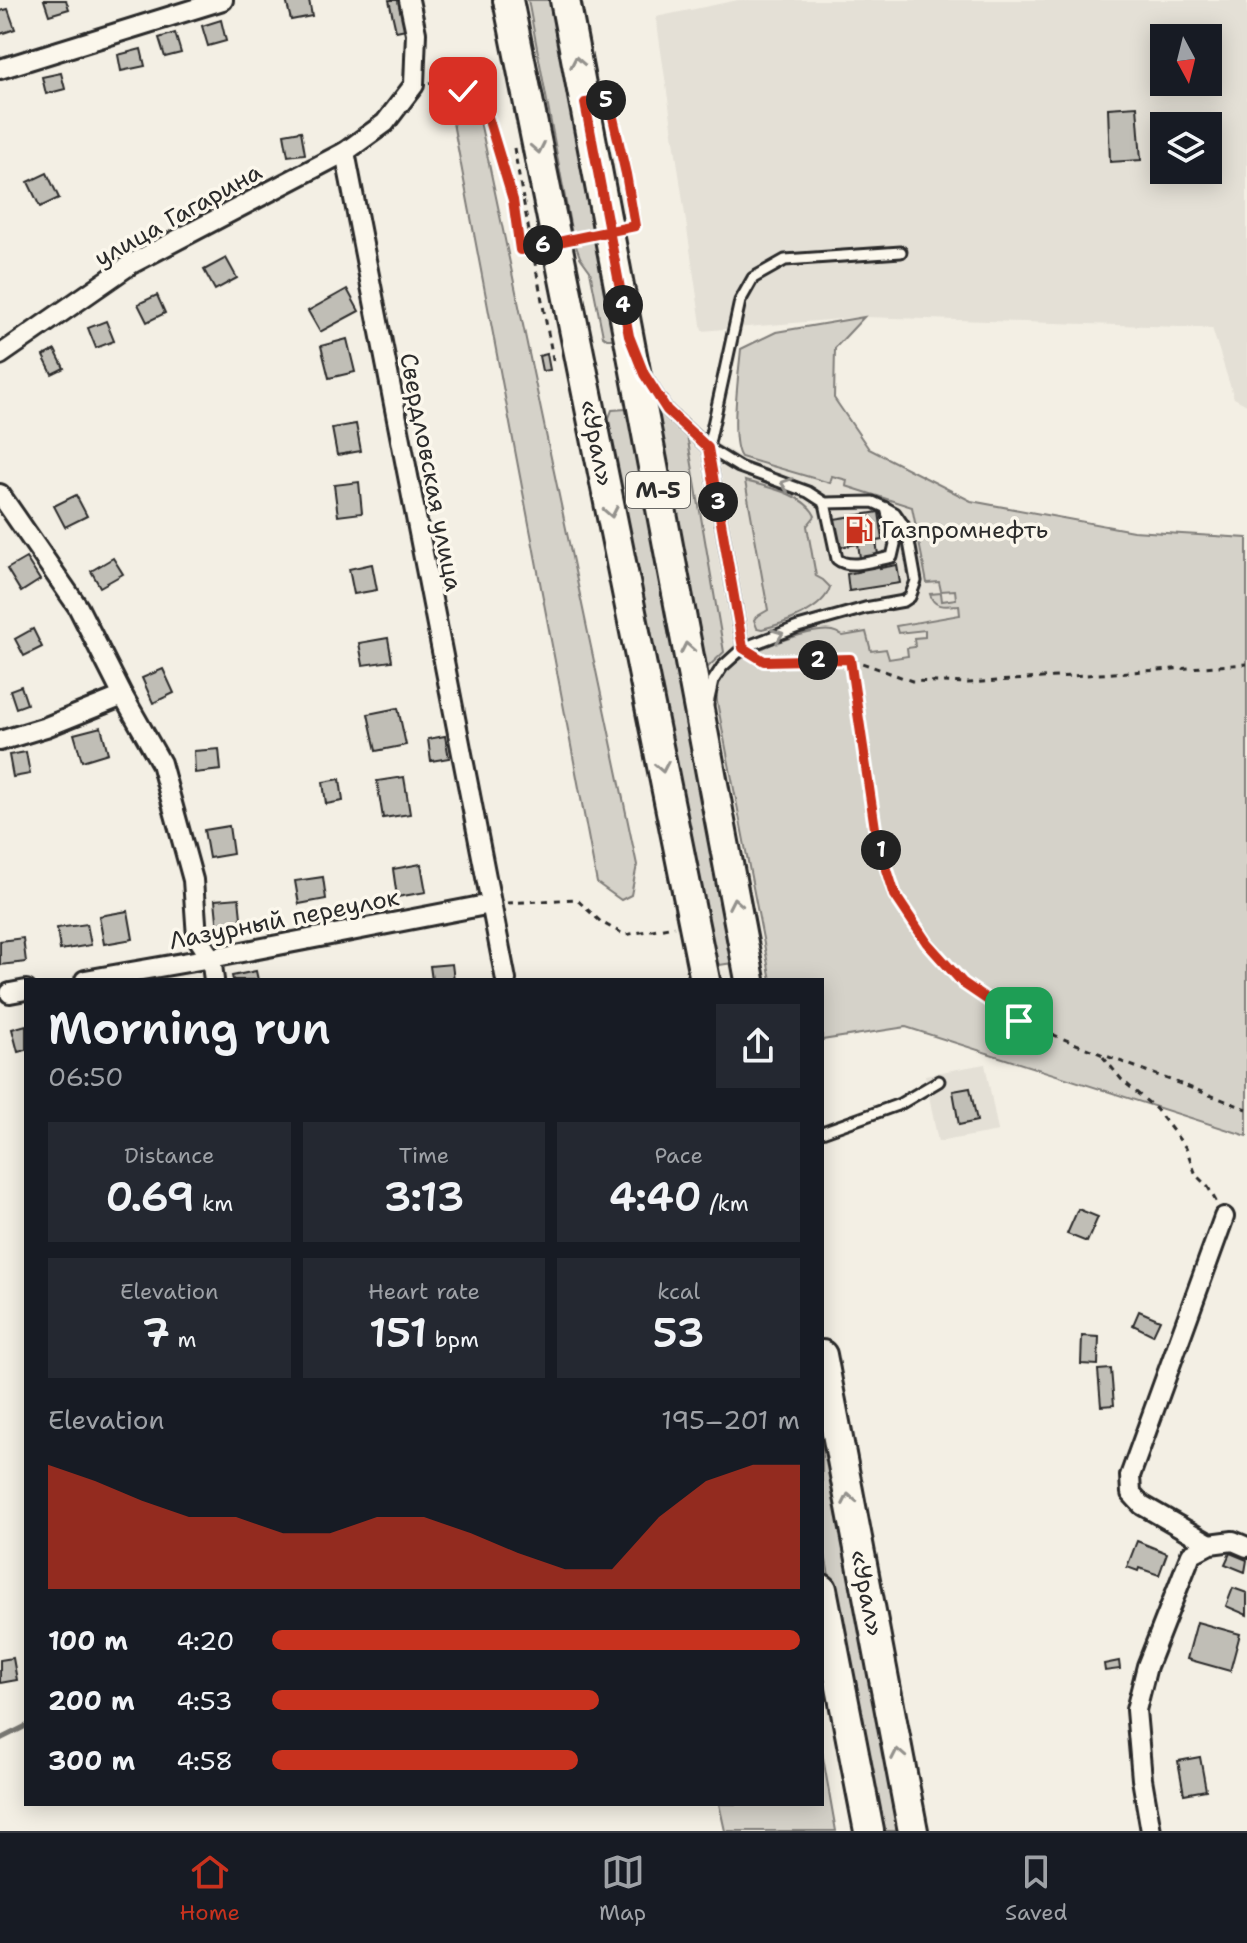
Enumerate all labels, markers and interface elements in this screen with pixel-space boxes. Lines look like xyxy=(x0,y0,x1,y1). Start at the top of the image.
north arrow xyxy=(1150,24,1222,96)
map controls xyxy=(1150,24,1222,184)
one-way arrow xyxy=(570,55,587,69)
pin xyxy=(429,57,497,125)
icon: check xyxy=(441,69,485,113)
pin: 5 xyxy=(586,80,626,120)
text: 5 xyxy=(599,85,613,114)
button: layers xyxy=(1150,112,1222,184)
one-way arrow xyxy=(529,140,546,154)
street label: улица Гагарина xyxy=(89,156,267,274)
pin: 6 xyxy=(523,225,563,265)
text: 6 xyxy=(535,230,551,259)
pin: 4 xyxy=(603,285,643,325)
text: 4 xyxy=(615,290,631,319)
street label: Свердловская улица xyxy=(392,350,470,594)
street label: «Урал» xyxy=(573,397,621,489)
road number: М-5 xyxy=(626,472,690,508)
one-way arrow xyxy=(780,477,794,493)
pin: 3 xyxy=(698,482,738,522)
text: 3 xyxy=(710,487,726,516)
one-way arrow xyxy=(602,505,619,519)
place label: Газпромнефть xyxy=(881,514,1048,546)
fuel station icon: Газпромнефть xyxy=(844,515,874,545)
one-way arrow xyxy=(770,628,784,645)
pin: 2 xyxy=(798,640,838,680)
one-way arrow xyxy=(680,641,697,655)
text: 2 xyxy=(810,645,826,674)
one-way arrow xyxy=(653,760,670,774)
pin: 1 xyxy=(861,830,901,870)
text: 1 xyxy=(876,835,886,864)
street label: Лазурный переулок xyxy=(166,881,402,957)
one-way arrow xyxy=(727,897,744,910)
pin xyxy=(985,987,1053,1055)
text: Morning run xyxy=(48,999,331,1058)
icon: arrive xyxy=(997,999,1041,1043)
button: share xyxy=(716,1004,800,1088)
text: 06:50 xyxy=(48,1059,123,1094)
text: Distance xyxy=(124,1141,214,1170)
text: Time xyxy=(399,1141,449,1170)
text: Pace xyxy=(654,1141,703,1170)
text: 0.69 xyxy=(105,1170,195,1224)
text: 3:13 xyxy=(384,1170,464,1224)
text: 4:40 xyxy=(609,1170,702,1224)
text: km xyxy=(195,1189,233,1218)
text: /km xyxy=(702,1189,749,1218)
text: Elevation xyxy=(120,1277,219,1306)
text: Heart rate xyxy=(368,1277,480,1306)
text: kcal xyxy=(657,1277,700,1306)
text: 7 xyxy=(142,1306,170,1360)
text: 151 xyxy=(369,1306,427,1360)
text: 53 xyxy=(653,1306,705,1360)
text: m xyxy=(170,1325,197,1354)
text: bpm xyxy=(427,1325,479,1354)
text: Elevation xyxy=(48,1402,164,1437)
text: 195–201 m xyxy=(661,1402,800,1437)
one-way arrow xyxy=(842,1492,859,1506)
street label: «Урал» xyxy=(843,1547,891,1639)
text: 100 m xyxy=(48,1623,128,1658)
text: 4:20 xyxy=(176,1623,234,1658)
text: 200 m xyxy=(48,1683,135,1718)
text: 4:53 xyxy=(176,1683,233,1718)
text: 300 m xyxy=(48,1743,135,1778)
text: 4:58 xyxy=(176,1743,233,1778)
one-way arrow xyxy=(891,1748,908,1761)
tab: Home xyxy=(179,1850,240,1927)
tab: Map xyxy=(599,1850,646,1927)
tab: Saved xyxy=(1005,1850,1068,1927)

